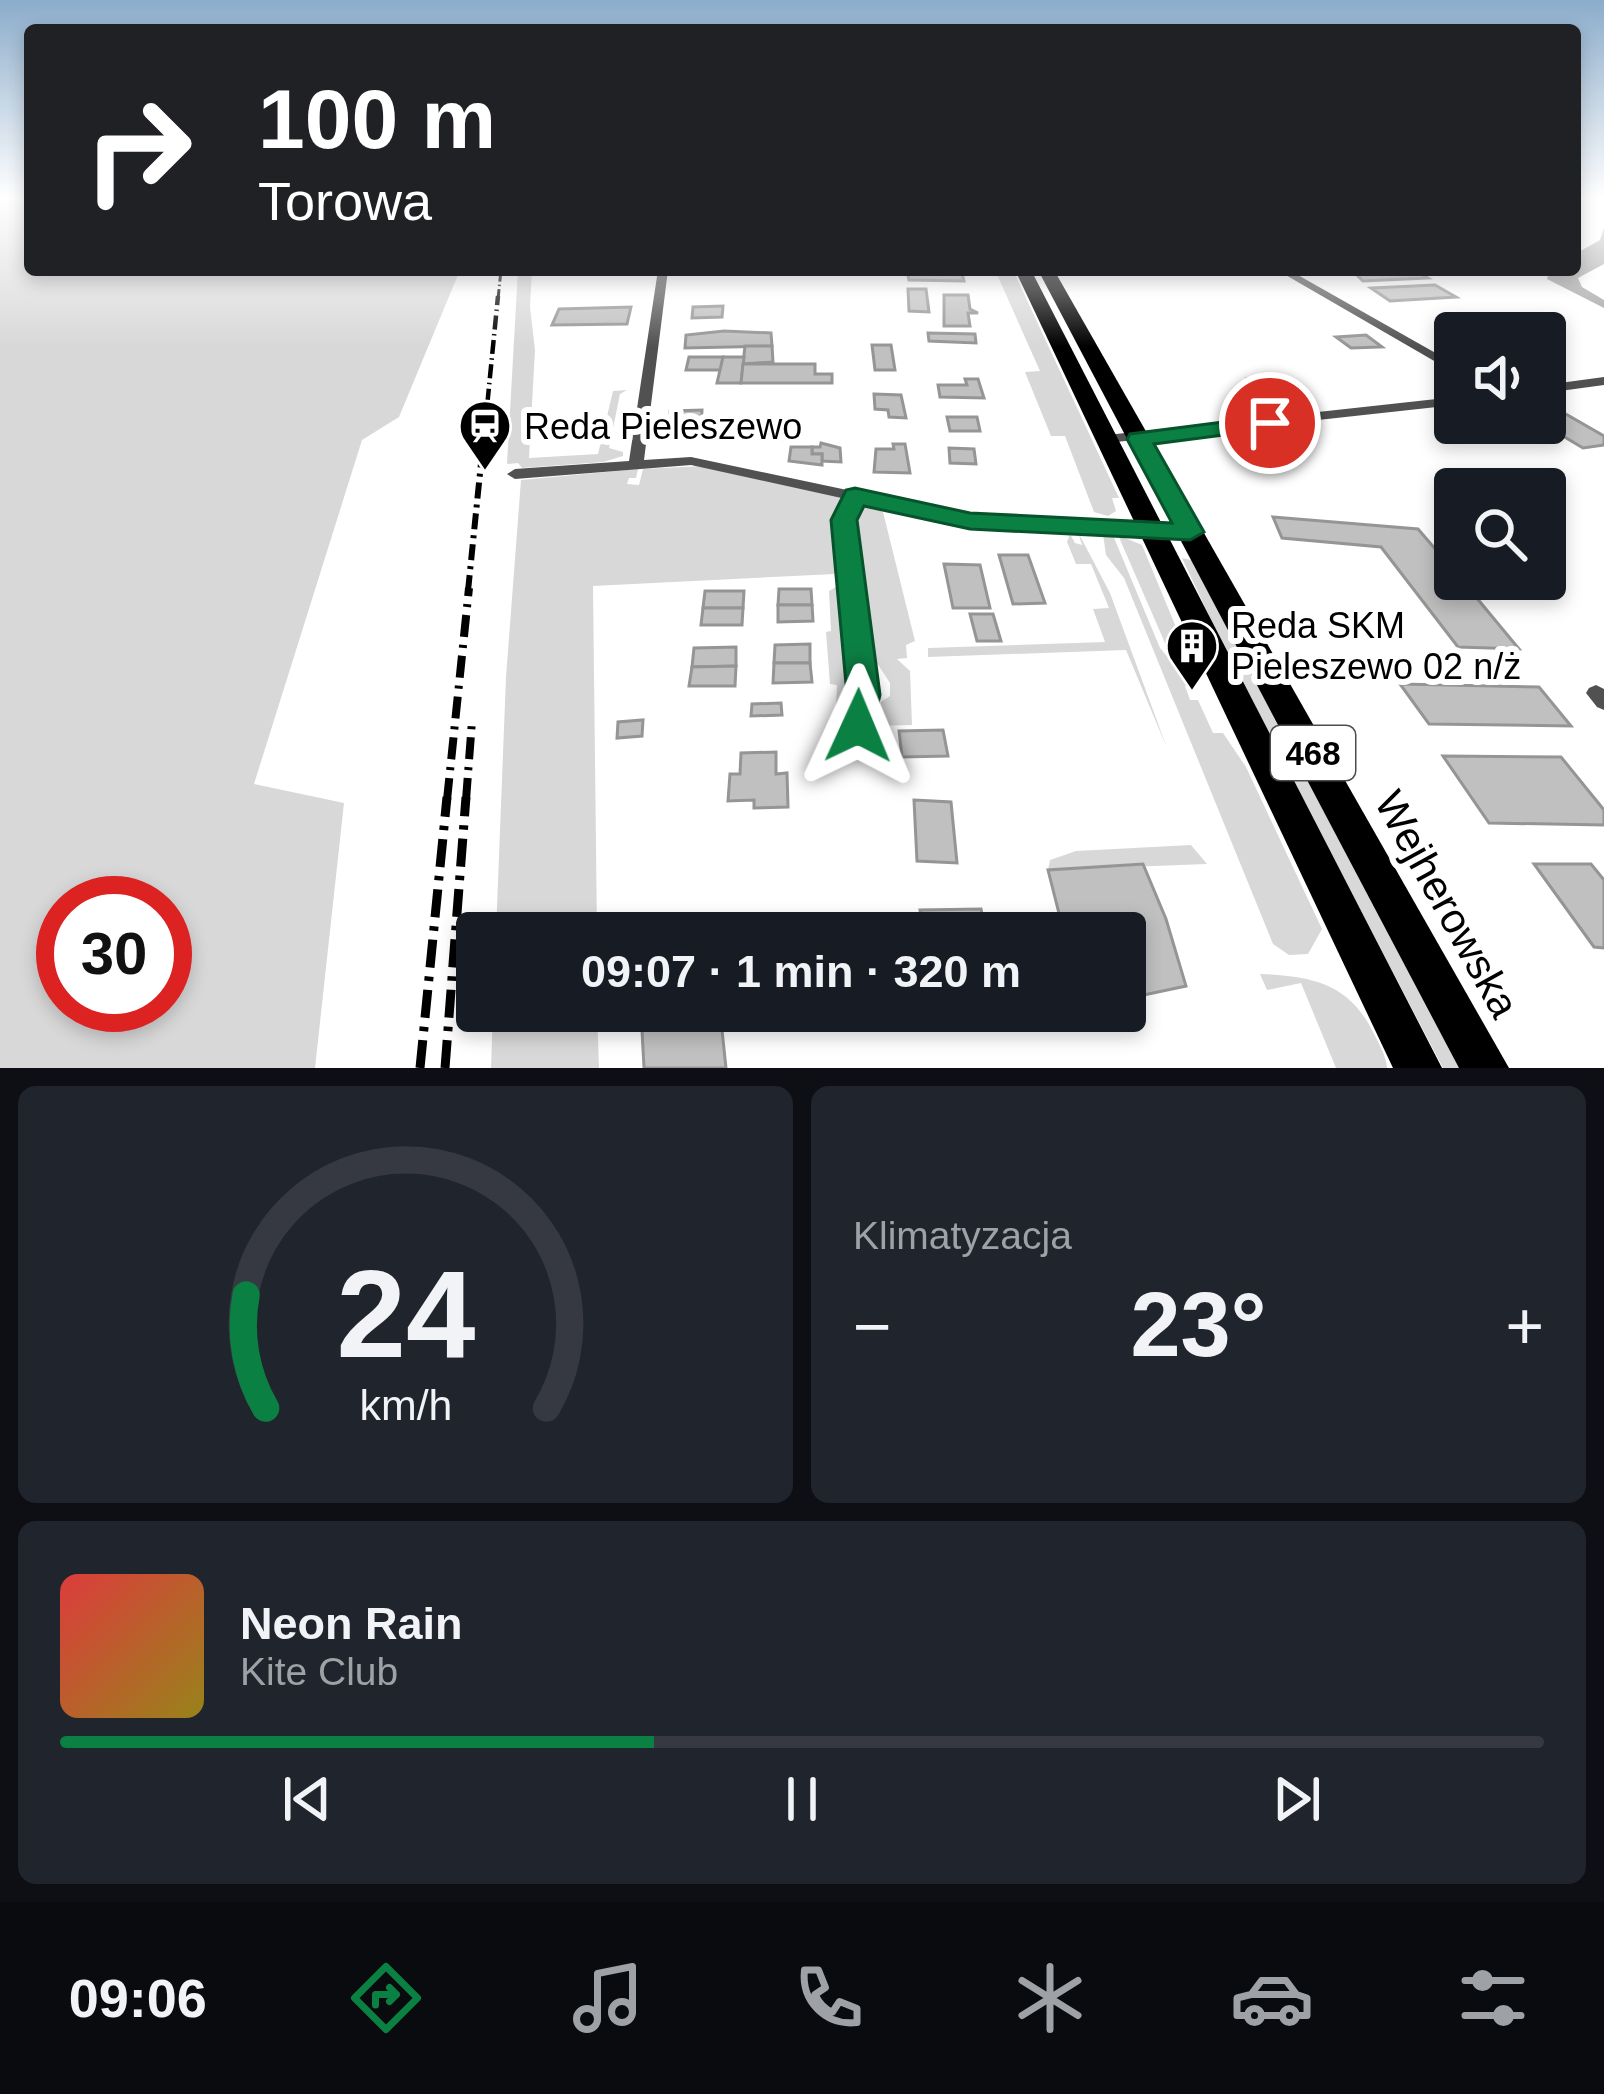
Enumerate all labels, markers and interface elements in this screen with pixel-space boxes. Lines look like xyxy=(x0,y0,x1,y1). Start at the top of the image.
icon: right xyxy=(60,72,216,228)
text: 100 m xyxy=(258,72,496,166)
text: Torowa xyxy=(258,171,432,231)
map controls xyxy=(1434,312,1566,600)
button: sound xyxy=(1434,312,1566,444)
pin xyxy=(1219,372,1321,474)
icon: arrive xyxy=(1237,390,1303,456)
station icon: Reda Pieleszewo xyxy=(457,398,513,472)
place label: Reda Pieleszewo xyxy=(524,406,802,447)
button: search xyxy=(1434,468,1566,600)
place label: Reda SKM Pieleszewo 02 n/ż xyxy=(1231,605,1521,687)
building icon: Reda SKM Pieleszewo 02 n/ż xyxy=(1164,618,1220,692)
position arrow xyxy=(795,663,921,789)
road number: 468 xyxy=(1271,726,1355,780)
street label: Wejherowska xyxy=(1366,783,1529,1026)
speed limit sign: 30 xyxy=(36,876,192,1032)
text: 09:07 · 1 min · 320 m xyxy=(581,946,1021,997)
text: Klimatyzacja xyxy=(853,1214,1072,1257)
text: 24 xyxy=(336,1244,475,1383)
text: 23° xyxy=(1130,1275,1267,1375)
text: − xyxy=(853,1289,892,1363)
text: + xyxy=(1505,1289,1544,1363)
text: km/h xyxy=(359,1380,452,1428)
text: Neon Rain xyxy=(240,1598,463,1649)
text: Kite Club xyxy=(240,1650,398,1693)
icon: previous xyxy=(274,1766,340,1832)
icon: pause xyxy=(769,1766,835,1832)
icon: next xyxy=(1264,1766,1330,1832)
icon: directions xyxy=(344,1956,428,2040)
icon: music xyxy=(566,1956,650,2040)
icon: phone xyxy=(787,1956,871,2040)
icon: climate xyxy=(1008,1956,1092,2040)
icon: car xyxy=(1230,1956,1314,2040)
icon: filters xyxy=(1451,1956,1535,2040)
text: 09:06 xyxy=(69,1968,207,2028)

